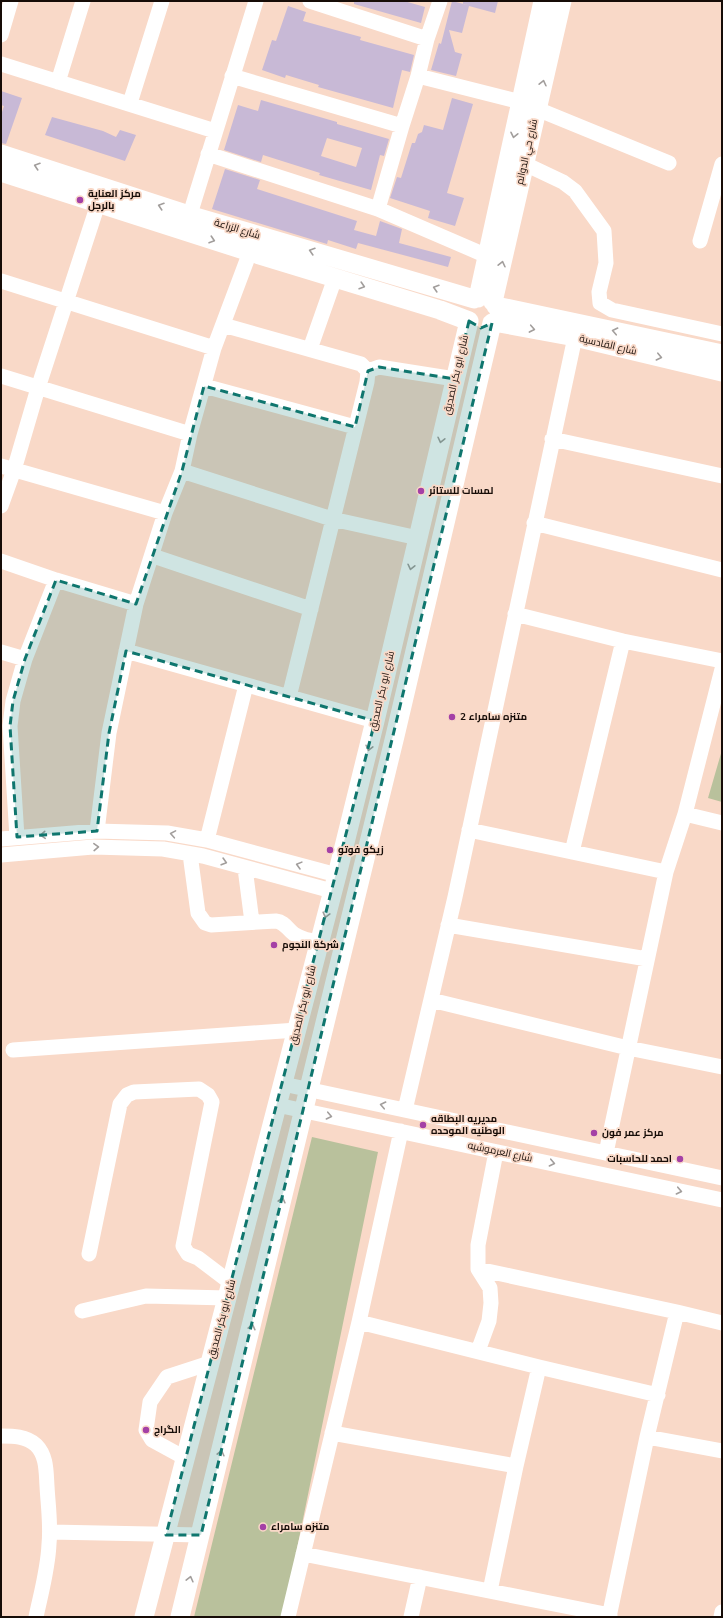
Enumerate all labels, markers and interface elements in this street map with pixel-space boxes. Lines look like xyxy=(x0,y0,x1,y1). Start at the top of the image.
one-way arrow xyxy=(539,80,547,86)
street label: شارع حي الدوانم xyxy=(513,118,541,186)
one-way arrow xyxy=(510,132,518,138)
one-way arrow xyxy=(33,162,40,170)
place label: مركز العناية بالرجل xyxy=(88,187,141,213)
marker: مركز العناية بالرجل xyxy=(75,195,85,205)
one-way arrow xyxy=(157,202,164,210)
street label: شارع الزراعة xyxy=(212,215,262,243)
one-way arrow xyxy=(208,235,215,243)
one-way arrow xyxy=(308,247,315,256)
one-way arrow xyxy=(497,261,505,267)
one-way arrow xyxy=(359,281,366,290)
one-way arrow xyxy=(433,284,440,293)
one-way arrow xyxy=(529,324,535,333)
one-way arrow xyxy=(612,328,618,336)
street label: شارع القادسية xyxy=(578,332,638,358)
street label: شارع ابو بكر الصديق xyxy=(440,334,472,416)
one-way arrow xyxy=(656,353,662,361)
one-way arrow xyxy=(437,437,446,444)
place label: لمسات للستائر xyxy=(428,484,493,498)
marker: لمسات للستائر xyxy=(416,486,426,496)
one-way arrow xyxy=(408,564,416,570)
street label: شارع ابو بكر الصديق xyxy=(366,650,398,732)
place label: متنزه سامراء 2 xyxy=(460,710,527,724)
marker: متنزه سامراء 2 xyxy=(447,712,457,722)
one-way arrow xyxy=(365,745,373,751)
one-way arrow xyxy=(170,830,176,839)
one-way arrow xyxy=(40,831,46,840)
one-way arrow xyxy=(93,843,99,852)
place label: زيكو فوتو xyxy=(338,843,384,857)
marker: زيكو فوتو xyxy=(325,845,335,855)
one-way arrow xyxy=(220,857,227,866)
one-way arrow xyxy=(296,861,303,870)
one-way arrow xyxy=(322,911,331,918)
place label: شركة النجوم xyxy=(282,938,339,952)
marker: شركة النجوم xyxy=(269,940,279,950)
street label: شارع ابو بكر الصديق xyxy=(286,964,320,1046)
one-way arrow xyxy=(380,1102,386,1110)
one-way arrow xyxy=(326,1111,332,1119)
place label: مديريه البطاقه الوطنيه الموحده xyxy=(431,1112,505,1138)
marker: مديريه البطاقه الوطنيه الموحده xyxy=(418,1120,428,1130)
place label: مركز عمر فون xyxy=(602,1126,664,1140)
marker: مركز عمر فون xyxy=(589,1128,599,1138)
street label: شارع العرموشيه xyxy=(466,1138,534,1166)
place label: احمد للحاسبات xyxy=(607,1152,672,1166)
marker: احمد للحاسبات xyxy=(675,1154,685,1164)
one-way arrow xyxy=(549,1159,555,1167)
one-way arrow xyxy=(676,1186,682,1194)
one-way arrow xyxy=(278,1197,286,1203)
street label: شارع ابو بكر الصديق xyxy=(205,1278,239,1360)
one-way arrow xyxy=(247,1323,255,1330)
place label: الگراج xyxy=(154,1423,181,1437)
marker: الگراج xyxy=(141,1425,151,1435)
one-way arrow xyxy=(216,1450,225,1457)
place label: متنزه سامراء xyxy=(271,1520,329,1534)
marker: متنزه سامراء xyxy=(258,1522,268,1532)
one-way arrow xyxy=(185,1576,194,1583)

